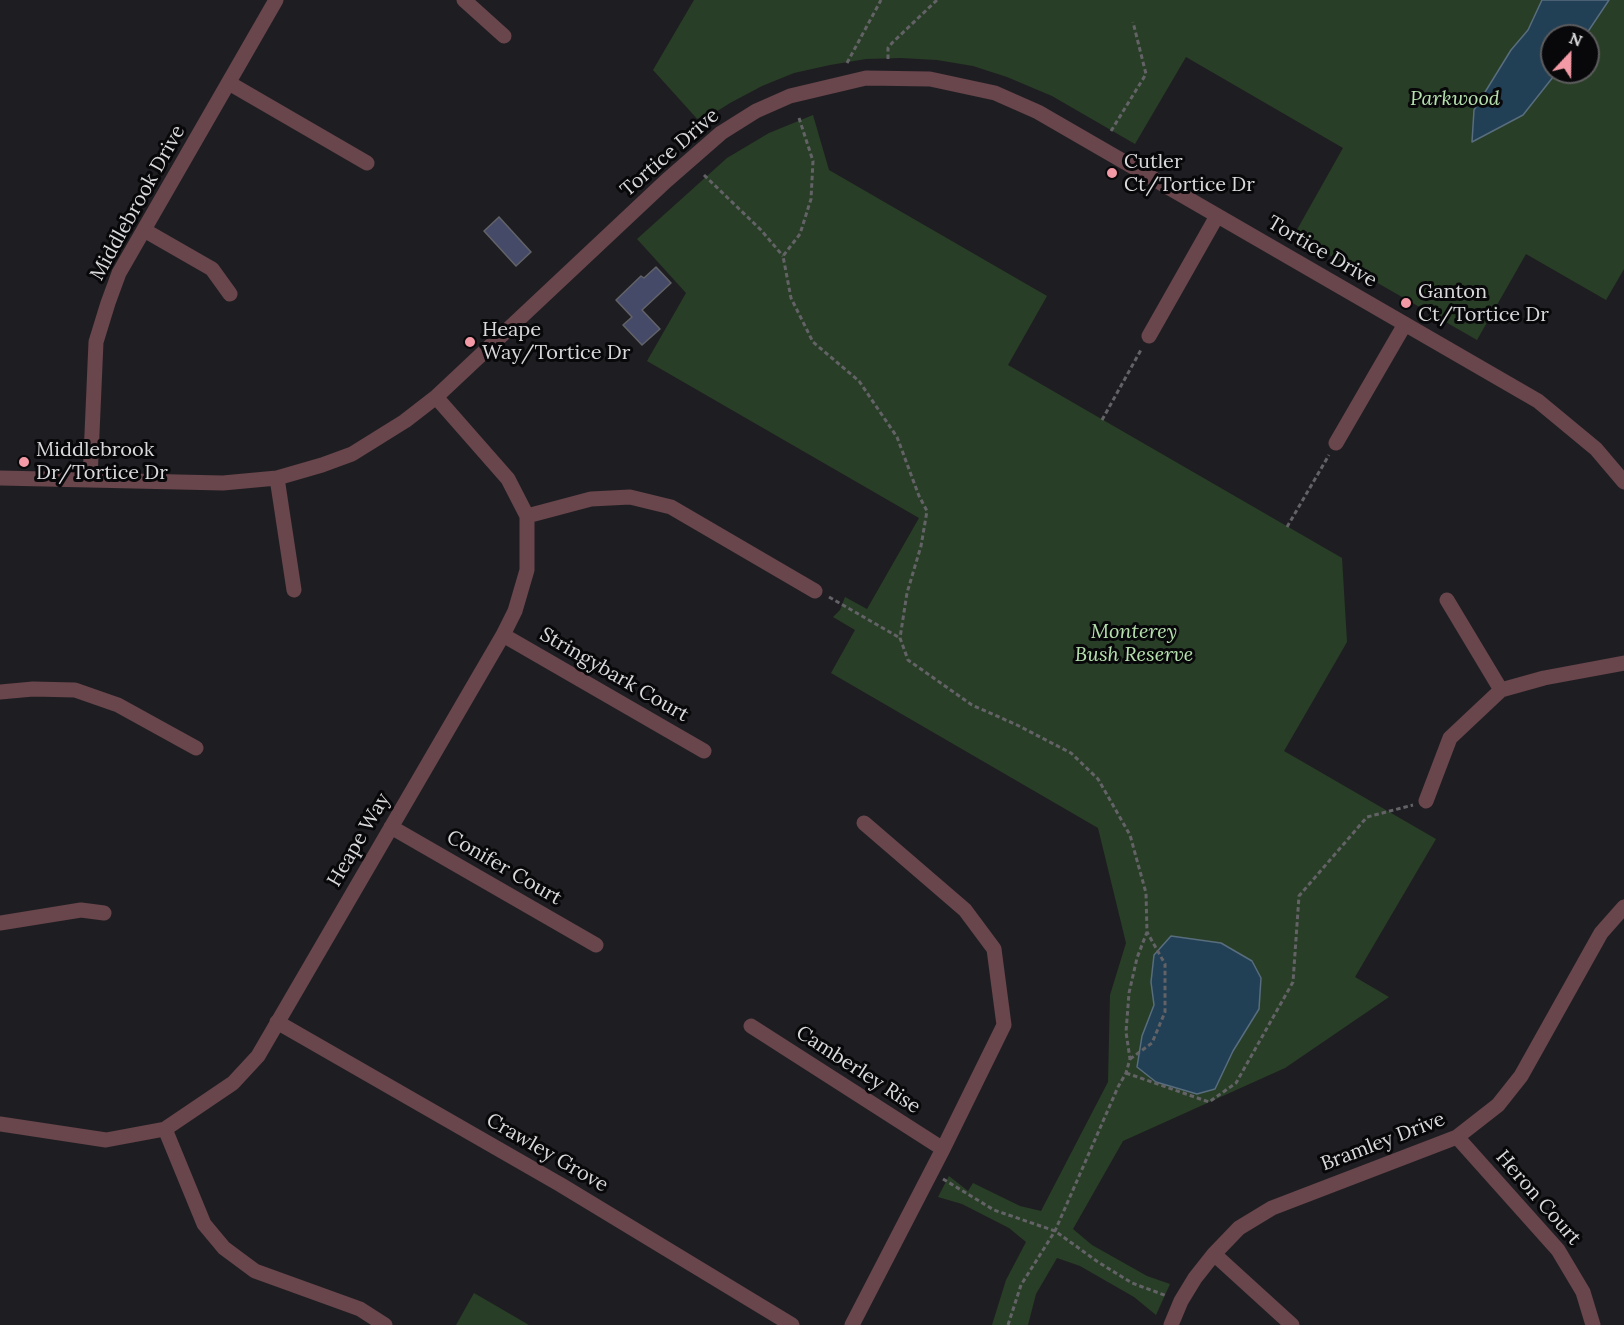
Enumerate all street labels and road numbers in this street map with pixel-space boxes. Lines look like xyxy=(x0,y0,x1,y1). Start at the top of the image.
street label: Tortice Drive xyxy=(616,104,724,202)
street label: Middlebrook Drive xyxy=(85,121,191,285)
street label: Tortice Drive xyxy=(1263,211,1381,293)
street label: Stringybark Court xyxy=(535,623,693,727)
street label: Heape Way xyxy=(323,789,395,891)
street label: Conifer Court xyxy=(442,825,566,911)
street label: Camberley Rise xyxy=(791,1021,925,1119)
street label: Bramley Drive xyxy=(1318,1107,1448,1177)
street label: Crawley Grove xyxy=(482,1108,612,1198)
street label: Heron Court xyxy=(1490,1146,1586,1250)

